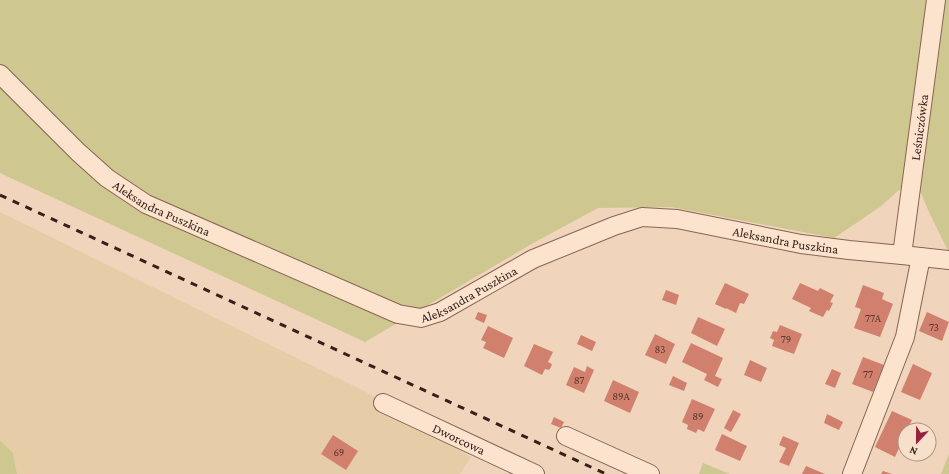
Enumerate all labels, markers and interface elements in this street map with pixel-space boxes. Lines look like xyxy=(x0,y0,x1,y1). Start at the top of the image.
street label: Leśniczówka xyxy=(907,93,931,161)
street label: Aleksandra Puszkina xyxy=(110,177,213,239)
street label: Aleksandra Puszkina xyxy=(731,223,839,256)
street label: Aleksandra Puszkina xyxy=(419,262,520,325)
house number: 77A xyxy=(865,312,882,324)
house number: 73 xyxy=(929,321,939,333)
house number: 79 xyxy=(781,333,791,345)
house number: 83 xyxy=(655,343,665,355)
house number: 77 xyxy=(863,368,873,380)
house number: 87 xyxy=(574,374,584,386)
house number: 89A xyxy=(612,390,631,402)
house number: 89 xyxy=(692,410,704,422)
street label: Dworcowa xyxy=(430,420,488,457)
north arrow xyxy=(897,422,937,462)
text: N xyxy=(907,444,919,458)
house number: 69 xyxy=(334,446,344,458)

